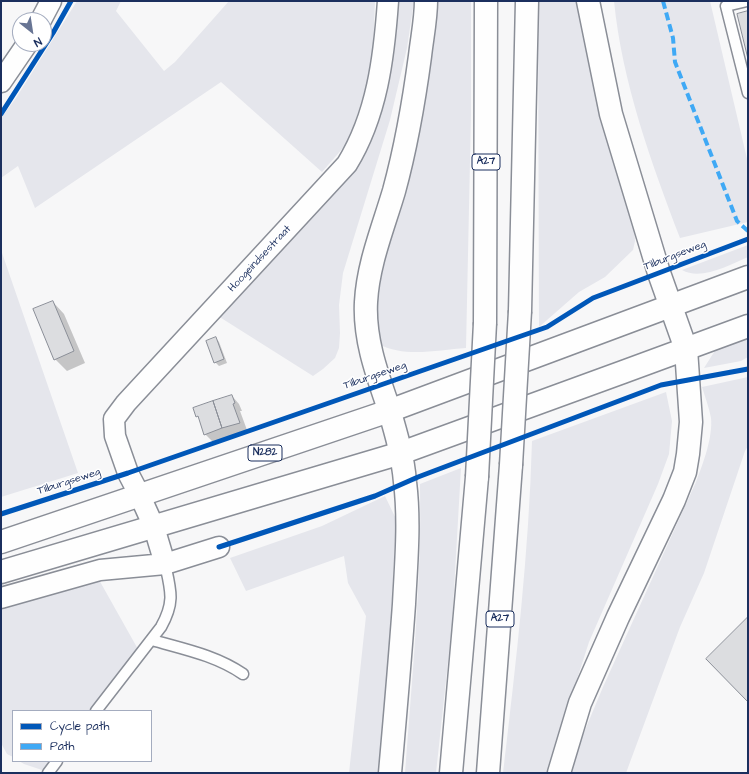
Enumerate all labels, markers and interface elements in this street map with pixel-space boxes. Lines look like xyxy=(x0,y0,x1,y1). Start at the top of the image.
north arrow xyxy=(12,12,52,52)
text: N xyxy=(31,34,44,50)
road number: A27 xyxy=(472,154,500,170)
street label: Hoogeindsestraat xyxy=(226,223,294,295)
street label: Tilburgseweg xyxy=(642,238,708,274)
street label: Tilburgseweg xyxy=(342,359,408,393)
road number: N282 xyxy=(248,445,282,461)
street label: Tilburgseweg xyxy=(36,466,102,498)
road number: A27 xyxy=(486,611,514,627)
legend xyxy=(12,710,152,762)
text: Cycle path xyxy=(50,718,109,735)
text: Path xyxy=(50,738,75,755)

